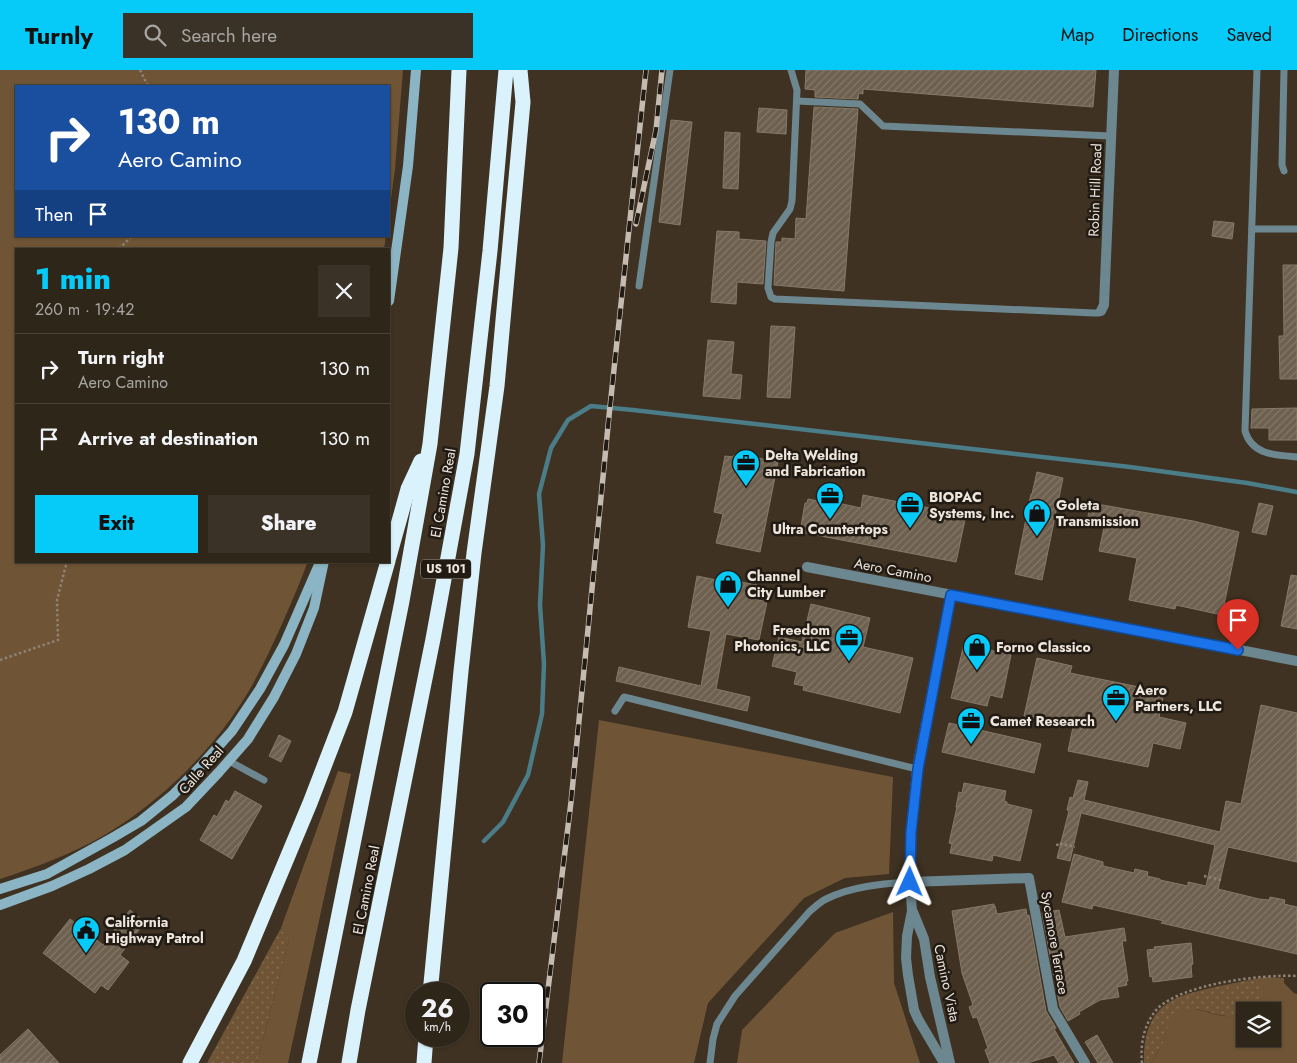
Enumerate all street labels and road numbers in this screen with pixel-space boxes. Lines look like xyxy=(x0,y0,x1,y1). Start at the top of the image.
street label: Robin Hill Road xyxy=(1083,143,1107,237)
street label: El Camino Real xyxy=(425,447,461,539)
street label: Aero Camino xyxy=(852,553,934,587)
road number: US 101 xyxy=(421,559,471,578)
street label: Calle Real xyxy=(174,741,228,799)
street label: El Camino Real xyxy=(348,844,384,936)
street label: Sycamore Terrace xyxy=(1036,890,1074,996)
street label: Camino Vista xyxy=(929,942,965,1024)

